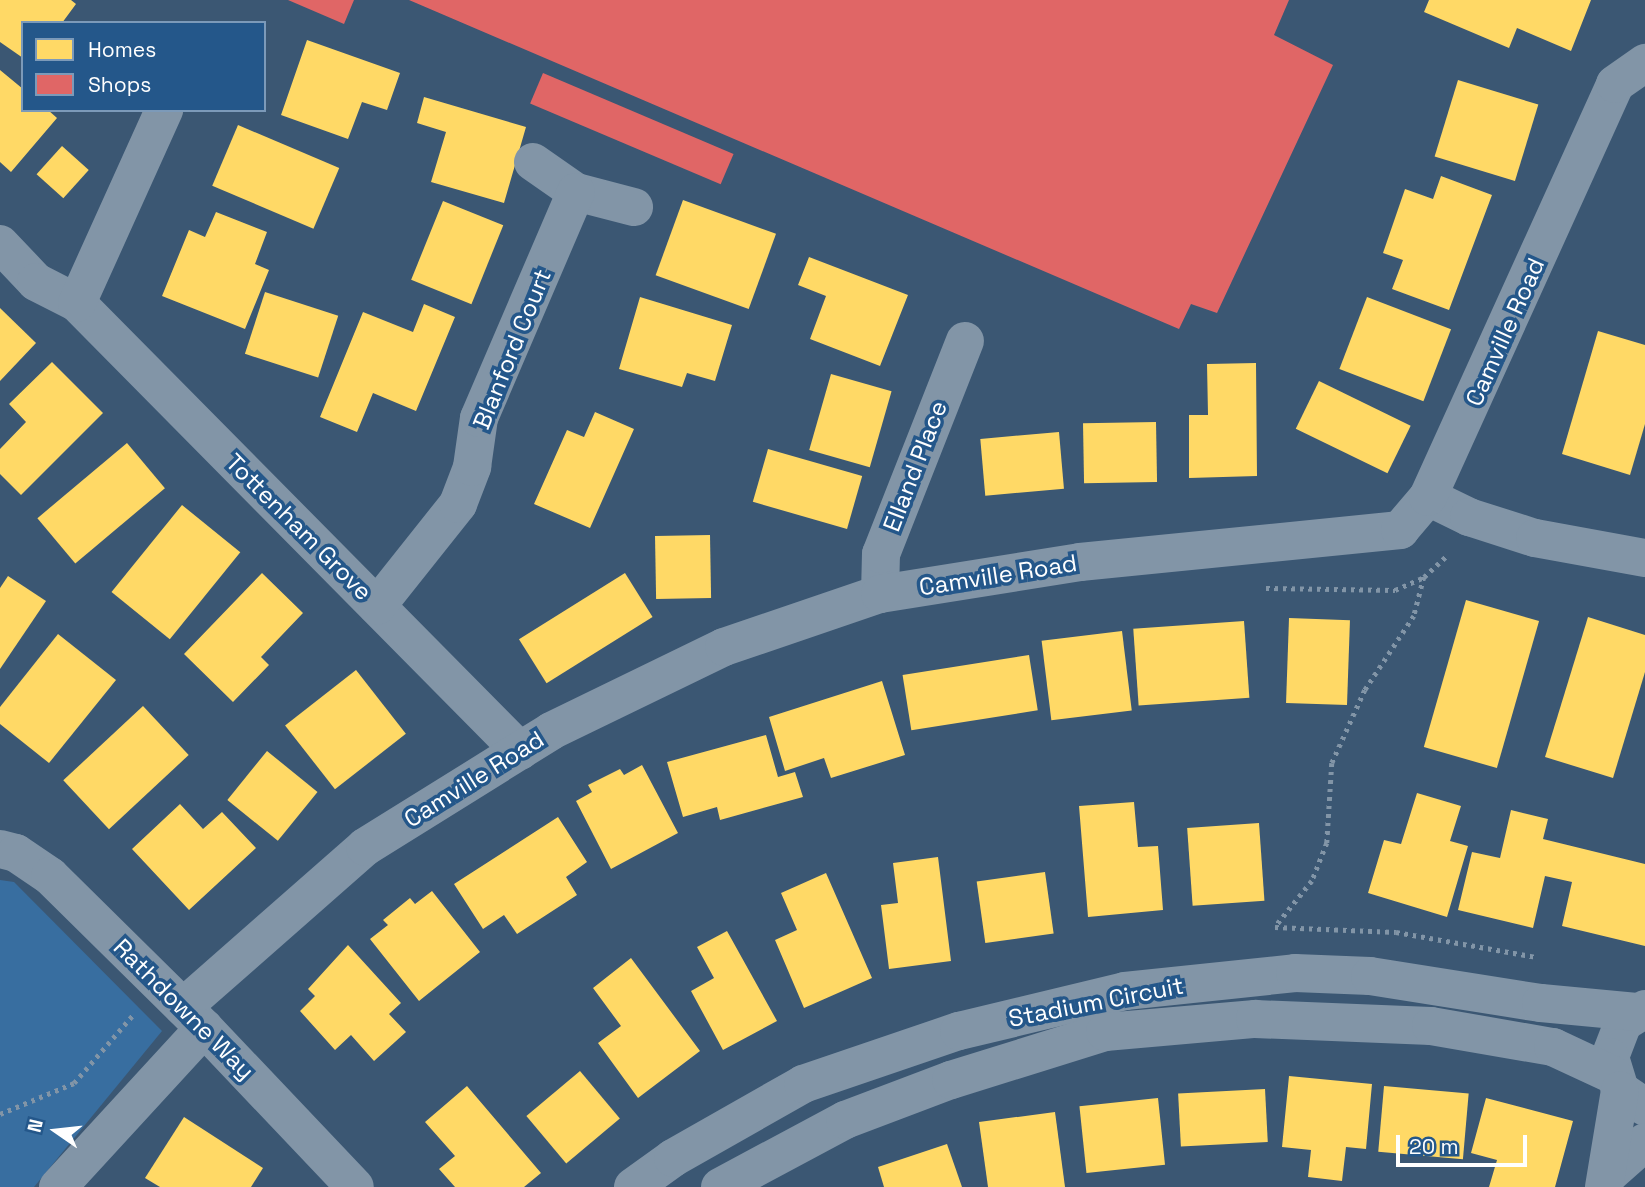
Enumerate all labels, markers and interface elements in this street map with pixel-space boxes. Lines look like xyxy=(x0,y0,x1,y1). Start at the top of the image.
legend xyxy=(21,21,266,112)
text: Homes xyxy=(88,36,156,63)
text: Shops xyxy=(88,71,151,98)
street label: Camville Road xyxy=(1459,253,1551,411)
street label: Blanford Court xyxy=(467,265,557,433)
street label: Elland Place xyxy=(877,397,953,535)
street label: Tottenham Grove xyxy=(220,448,378,606)
street label: Camville Road xyxy=(917,548,1079,602)
street label: Camville Road xyxy=(399,725,549,833)
street label: Rathdowne Way xyxy=(108,933,260,1085)
street label: Stadium Circuit xyxy=(1006,971,1186,1033)
north arrow xyxy=(21,1096,91,1166)
text: N xyxy=(21,1117,49,1135)
scale bar xyxy=(1400,1120,1531,1164)
text: 20 m xyxy=(1409,1133,1459,1160)

